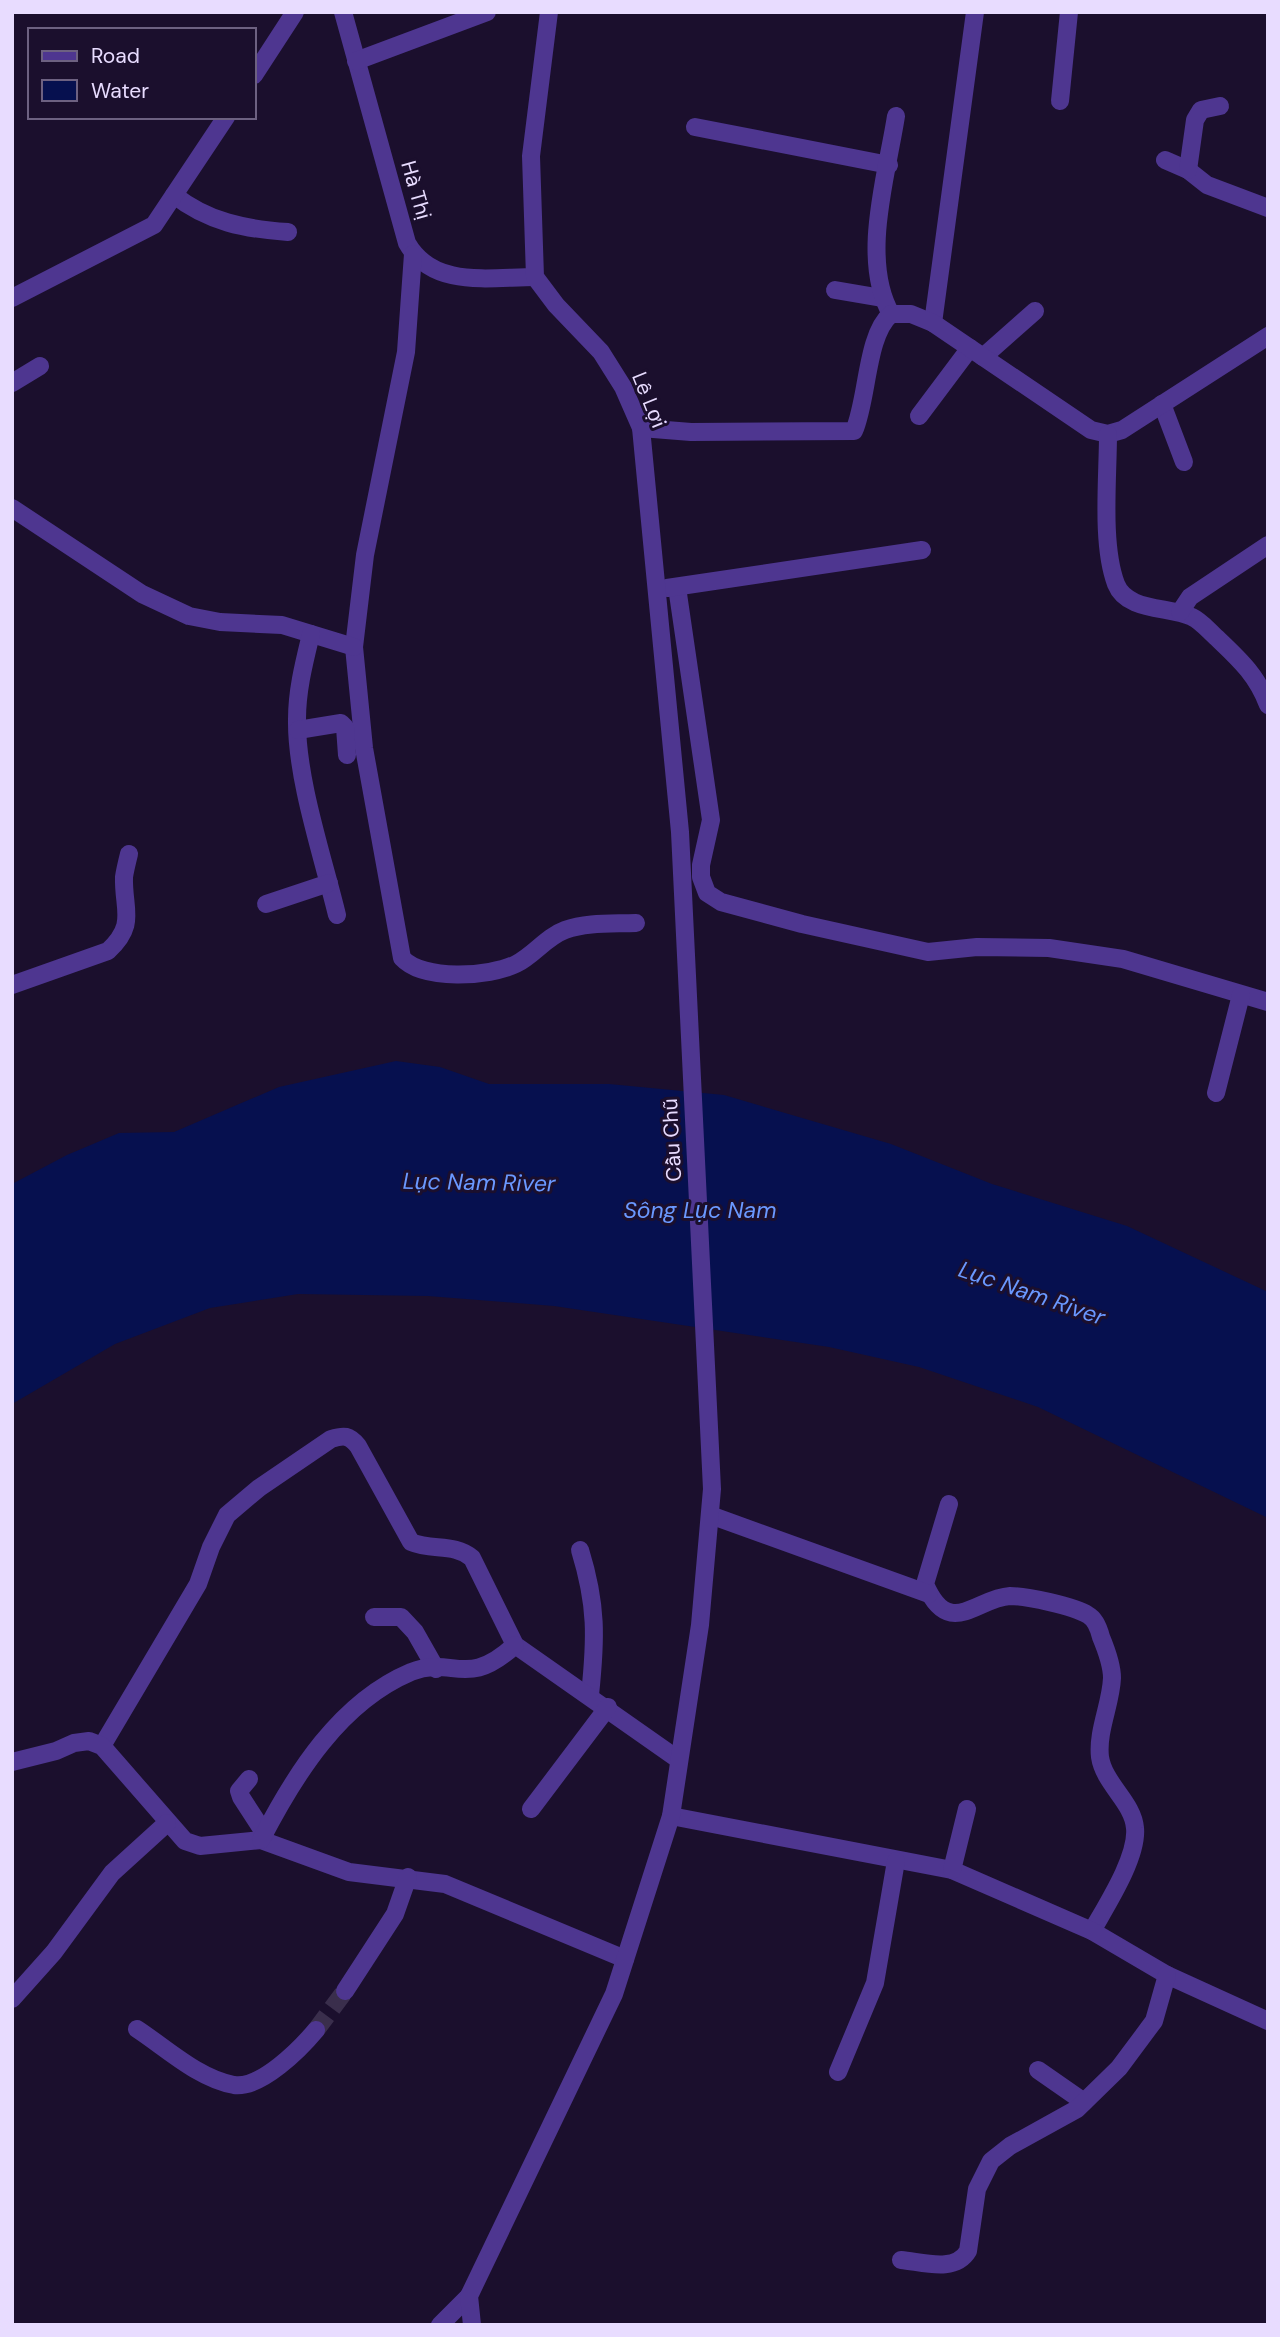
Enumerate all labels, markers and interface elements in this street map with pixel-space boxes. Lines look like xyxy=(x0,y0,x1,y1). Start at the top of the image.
legend xyxy=(28,28,256,119)
text: Road xyxy=(91,42,140,70)
text: Water xyxy=(91,77,149,105)
street label: Hà Thị xyxy=(394,157,438,223)
street label: Lê Lợi xyxy=(625,368,673,432)
street label: Cầu Chũ xyxy=(656,1098,688,1182)
water label: Lục Nam River xyxy=(402,1166,557,1198)
water label: Sông Lục Nam xyxy=(623,1195,777,1225)
water label: Lục Nam River xyxy=(955,1254,1111,1333)

